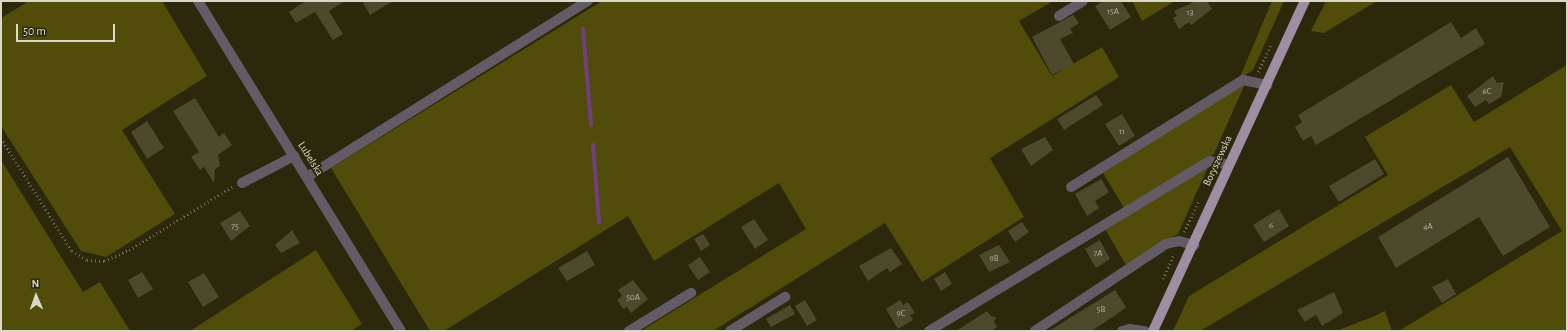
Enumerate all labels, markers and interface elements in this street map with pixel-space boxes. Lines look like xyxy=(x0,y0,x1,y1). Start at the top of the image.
house number: 15A xyxy=(1107,7,1119,17)
house number: 13 xyxy=(1187,8,1193,18)
scale bar xyxy=(18,16,117,42)
text: 50 m xyxy=(23,25,46,37)
house number: 6C xyxy=(1483,87,1491,97)
house number: 11 xyxy=(1119,127,1125,137)
street label: Boryszewska xyxy=(1201,134,1235,188)
street label: Lubelska xyxy=(294,140,326,178)
house number: 6 xyxy=(1269,221,1273,231)
house number: 75 xyxy=(231,222,239,232)
house number: 4A xyxy=(1423,222,1433,232)
house number: 7A xyxy=(1094,249,1102,259)
house number: 9B xyxy=(989,254,999,264)
north arrow xyxy=(16,276,56,316)
text: N xyxy=(32,278,40,289)
house number: 50A xyxy=(626,293,640,303)
house number: 5B xyxy=(1097,305,1105,315)
house number: 9C xyxy=(897,309,905,319)

